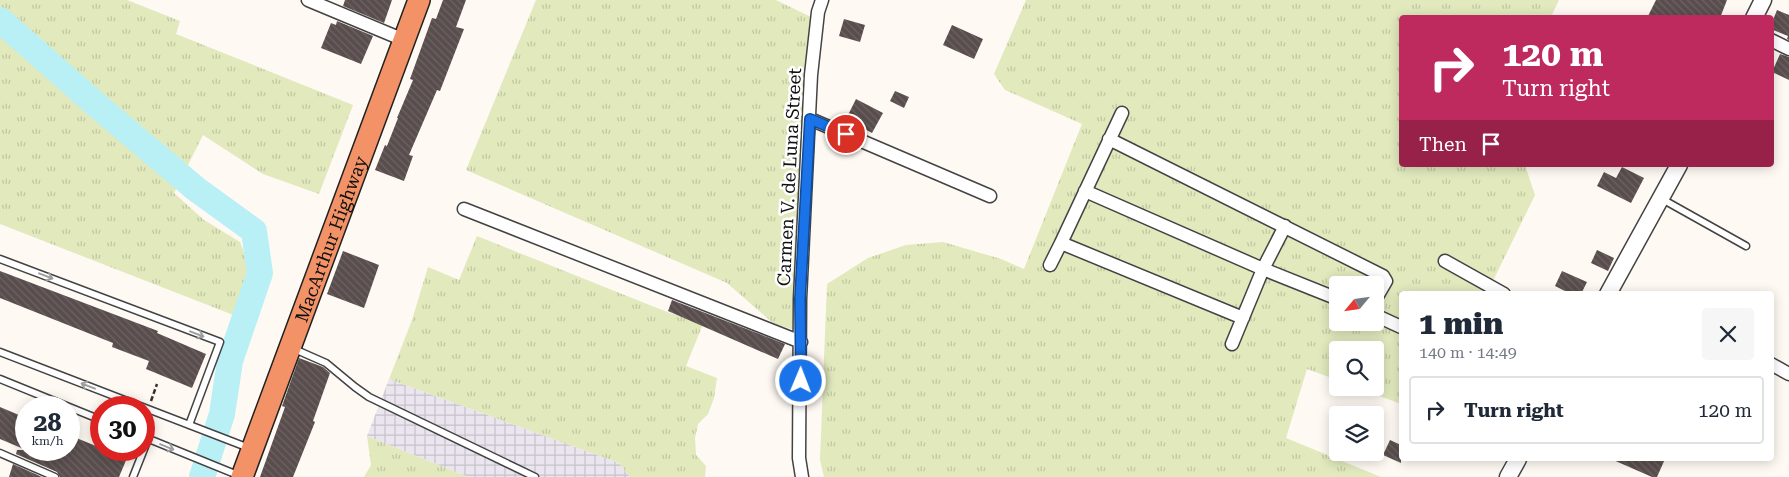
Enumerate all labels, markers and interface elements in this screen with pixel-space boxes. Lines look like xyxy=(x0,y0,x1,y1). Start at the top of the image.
text: 120 m xyxy=(1502,34,1603,75)
icon: right xyxy=(1419,35,1484,100)
street label: Carmen V. de Luna Street xyxy=(773,67,805,287)
text: Turn right xyxy=(1502,76,1610,101)
pin xyxy=(825,113,867,155)
icon: arrive xyxy=(832,120,860,148)
icon: arrive xyxy=(1477,130,1505,158)
text: Then xyxy=(1419,133,1467,156)
street label: MacArthur Highway xyxy=(290,153,371,325)
one-way arrow xyxy=(37,272,53,281)
north arrow xyxy=(1329,276,1384,331)
map controls xyxy=(1329,276,1384,461)
text: 1 min xyxy=(1419,306,1503,341)
button: close xyxy=(1702,308,1754,360)
one-way arrow xyxy=(189,330,205,339)
button: search xyxy=(1329,341,1384,396)
text: 140 m · 14:49 xyxy=(1419,343,1517,362)
position arrow xyxy=(774,354,826,406)
one-way arrow xyxy=(81,381,97,390)
speed limit sign: 30 xyxy=(90,396,155,461)
icon: right xyxy=(1421,396,1449,424)
text: Turn right xyxy=(1464,399,1564,422)
text: 120 m xyxy=(1698,399,1752,422)
button: layers xyxy=(1329,406,1384,461)
text: 28 xyxy=(33,408,62,437)
text: km/h xyxy=(31,434,64,448)
one-way arrow xyxy=(159,442,174,452)

